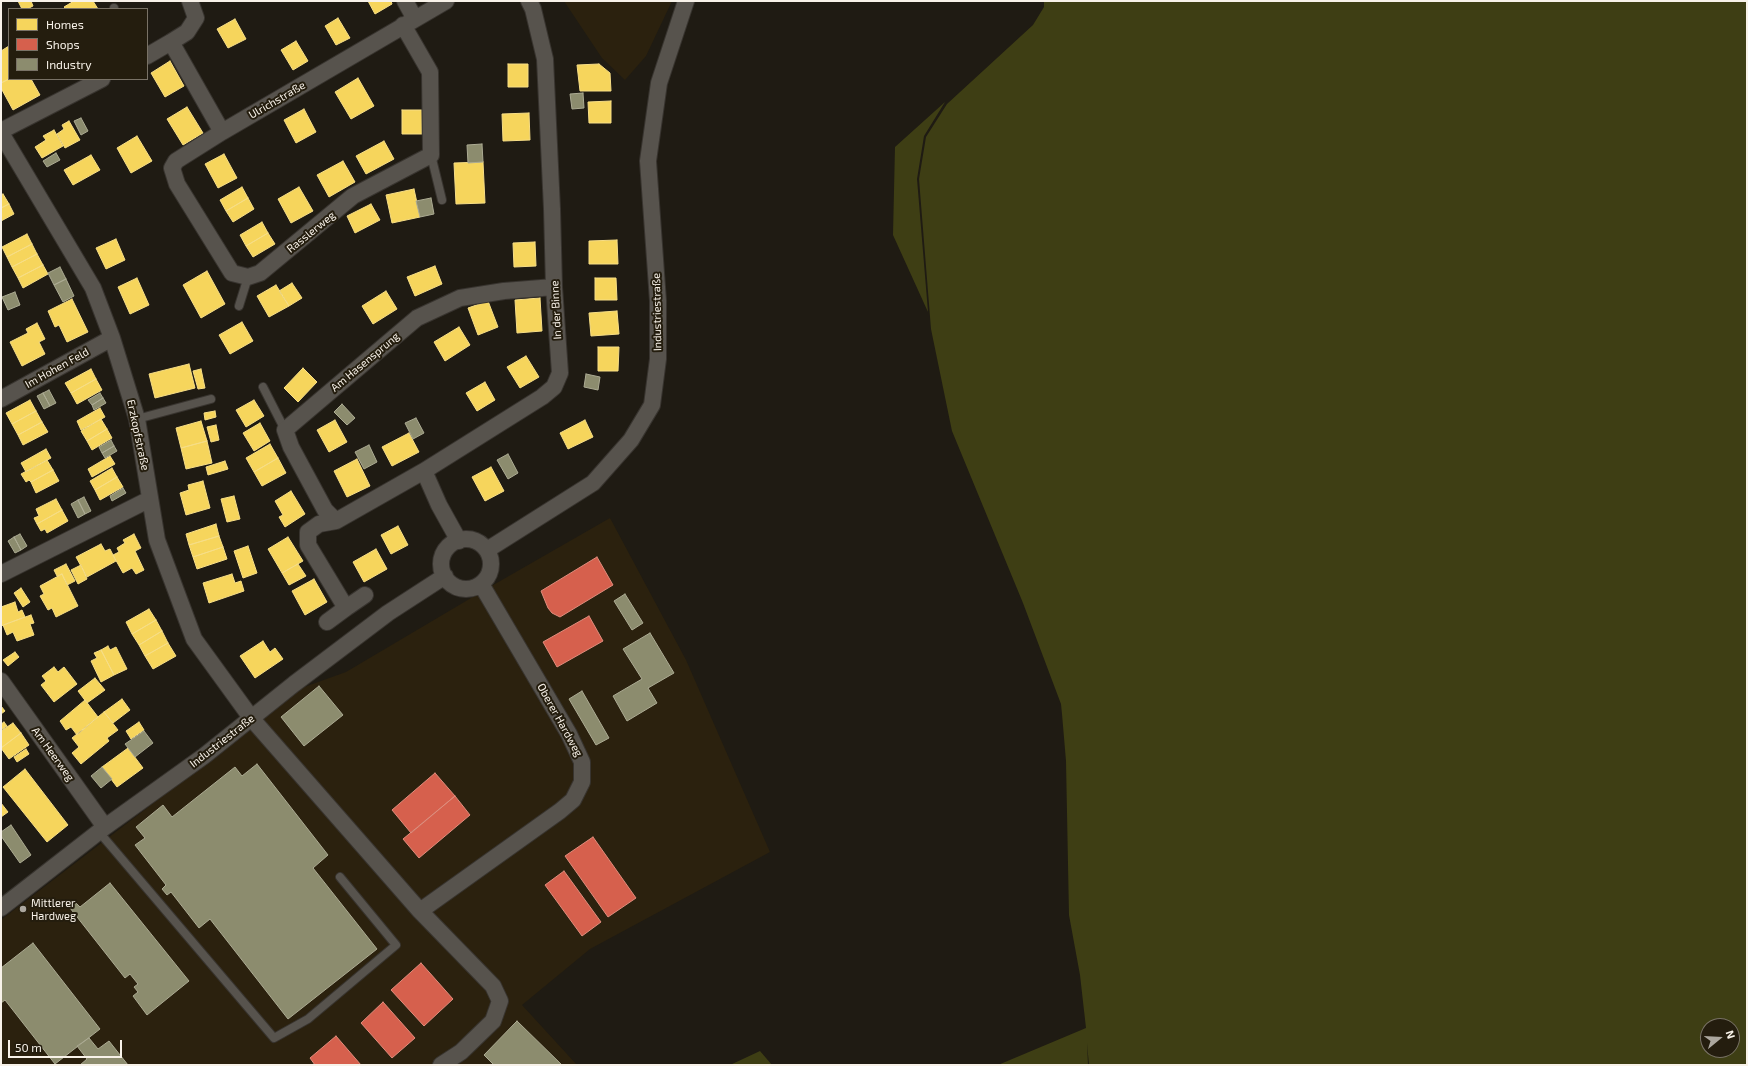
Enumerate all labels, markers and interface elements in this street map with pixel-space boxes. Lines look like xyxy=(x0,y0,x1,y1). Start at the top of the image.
legend xyxy=(8,8,148,80)
text: Homes xyxy=(46,17,84,31)
text: Shops xyxy=(46,37,80,51)
text: Industry xyxy=(46,57,92,71)
street label: Ulrichstraße xyxy=(246,79,308,121)
street label: Rasslerweg xyxy=(284,208,338,256)
street label: Industriestraße xyxy=(650,273,664,351)
street label: In der Binne xyxy=(548,280,564,340)
street label: Am Hasensprung xyxy=(328,330,402,394)
street label: Im Hohen Feld xyxy=(23,345,91,391)
street label: Erzkopfstraße xyxy=(124,398,152,472)
street label: Oberer Hardweg xyxy=(534,681,586,759)
street label: Industriestraße xyxy=(187,712,257,770)
street label: Am Heerweg xyxy=(29,724,77,784)
place label: Mittlerer Hardweg xyxy=(31,896,76,922)
marker: Mittlerer Hardweg xyxy=(18,904,28,914)
north arrow xyxy=(1700,1018,1740,1058)
text: N xyxy=(1724,1029,1738,1040)
scale bar xyxy=(10,1032,124,1058)
text: 50 m xyxy=(15,1040,42,1054)

